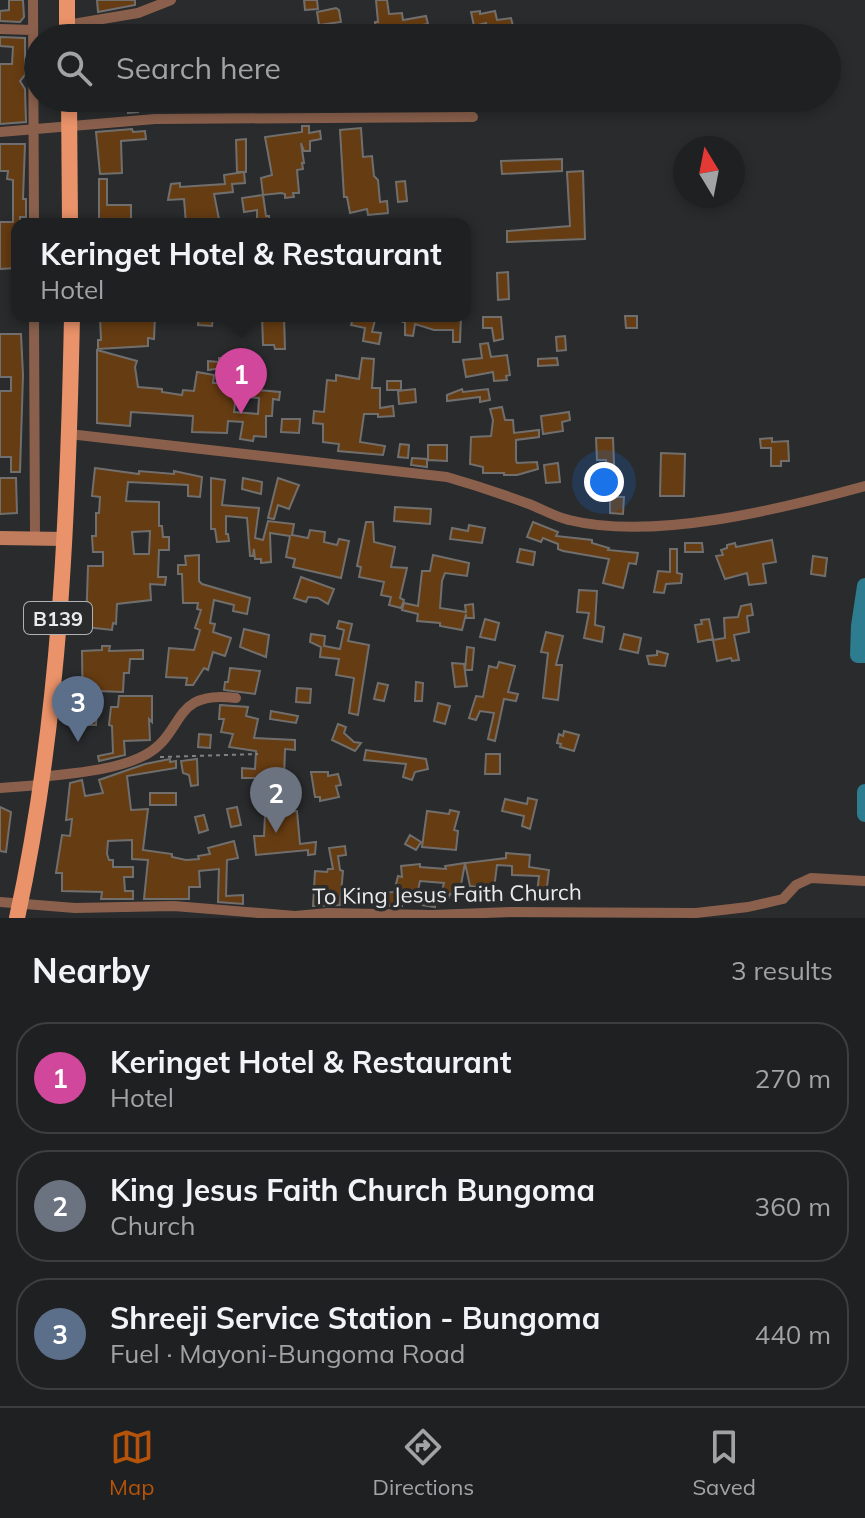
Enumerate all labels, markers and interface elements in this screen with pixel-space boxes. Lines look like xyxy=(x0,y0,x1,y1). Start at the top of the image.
search box xyxy=(24,24,841,112)
icon: search xyxy=(52,46,96,90)
text: Search here xyxy=(116,49,281,87)
north arrow xyxy=(673,136,745,208)
popup xyxy=(11,218,471,322)
text: Keringet Hotel & Restaurant xyxy=(40,235,442,273)
text: Hotel xyxy=(40,273,104,306)
pin: 1 xyxy=(215,348,267,414)
your location xyxy=(584,462,624,502)
road number: B139 xyxy=(24,602,92,634)
pin: 3 xyxy=(52,676,104,742)
pin: 2 xyxy=(250,767,302,833)
street label: To King Jesus Faith Church xyxy=(312,878,582,910)
text: Nearby xyxy=(32,949,150,992)
text: 3 results xyxy=(731,954,833,987)
text: Keringet Hotel & Restaurant xyxy=(110,1043,511,1081)
text: 1 xyxy=(52,1062,68,1095)
text: 270 m xyxy=(755,1062,831,1095)
text: Hotel xyxy=(110,1081,174,1114)
text: King Jesus Faith Church Bungoma xyxy=(110,1171,595,1209)
text: 2 xyxy=(52,1190,68,1223)
text: 360 m xyxy=(755,1190,831,1223)
text: Church xyxy=(110,1209,195,1242)
text: Shreeji Service Station - Bungoma xyxy=(110,1299,600,1337)
text: 3 xyxy=(52,1318,68,1351)
text: 440 m xyxy=(755,1318,831,1351)
text: Fuel · Mayoni-Bungoma Road xyxy=(110,1337,465,1370)
tab: Map xyxy=(109,1425,154,1501)
tab: Directions xyxy=(373,1425,474,1501)
tab: Saved xyxy=(692,1425,756,1501)

